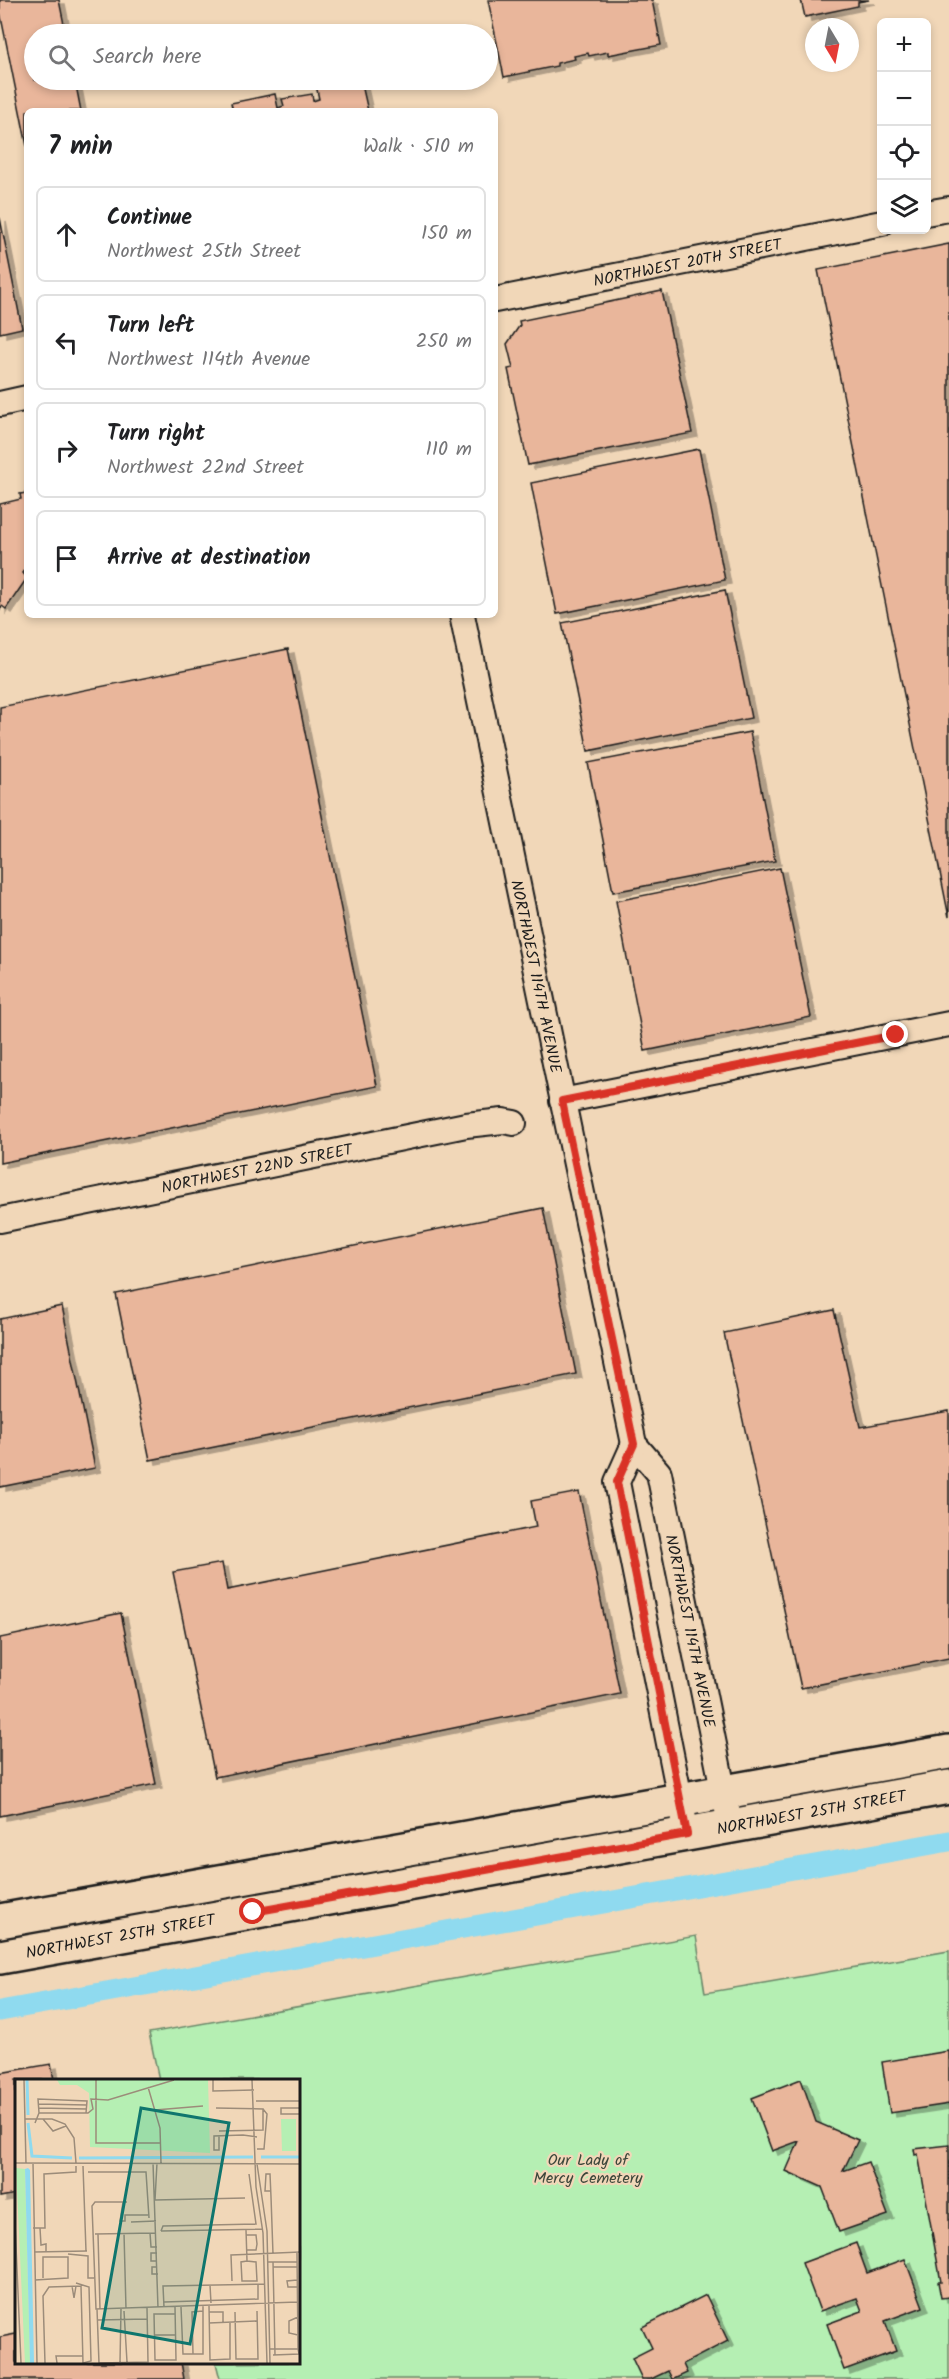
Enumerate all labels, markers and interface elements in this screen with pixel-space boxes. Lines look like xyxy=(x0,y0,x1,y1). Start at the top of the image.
north arrow xyxy=(805,18,859,72)
map controls xyxy=(877,18,931,234)
button: + xyxy=(877,18,931,72)
search box xyxy=(24,24,498,90)
text: Search here xyxy=(93,40,201,75)
icon: search xyxy=(45,41,78,74)
button: − xyxy=(877,72,931,126)
text: 7 min xyxy=(48,126,113,168)
button: locate xyxy=(877,126,931,180)
text: Walk · 510 m xyxy=(363,131,474,163)
button: layers xyxy=(877,180,931,234)
text: Continue xyxy=(107,201,192,236)
icon: ahead xyxy=(50,218,83,251)
text: 150 m xyxy=(421,218,472,250)
street label: NORTHWEST 20TH STREET xyxy=(591,232,785,294)
text: Northwest 25th Street xyxy=(107,236,301,268)
text: Turn left xyxy=(107,309,194,344)
icon: left xyxy=(50,326,83,359)
text: 250 m xyxy=(416,326,472,358)
text: Northwest 114th Avenue xyxy=(107,344,310,376)
text: Turn right xyxy=(107,417,205,452)
icon: right xyxy=(50,434,83,467)
text: 110 m xyxy=(426,434,472,466)
text: Northwest 22nd Street xyxy=(107,452,304,484)
text: Arrive at destination xyxy=(107,541,310,576)
icon: arrive xyxy=(50,542,83,575)
street label: NORTHWEST 114TH AVENUE xyxy=(503,878,568,1076)
route end xyxy=(882,1021,908,1047)
street label: NORTHWEST 22ND STREET xyxy=(159,1137,356,1201)
street label: NORTHWEST 114TH AVENUE xyxy=(658,1532,721,1731)
street label: NORTHWEST 25TH STREET xyxy=(715,1784,909,1842)
route start xyxy=(239,1898,265,1924)
street label: NORTHWEST 25TH STREET xyxy=(24,1907,218,1966)
inset map xyxy=(15,2079,300,2364)
park label: Our Lady of Mercy Cemetery xyxy=(533,2148,643,2191)

